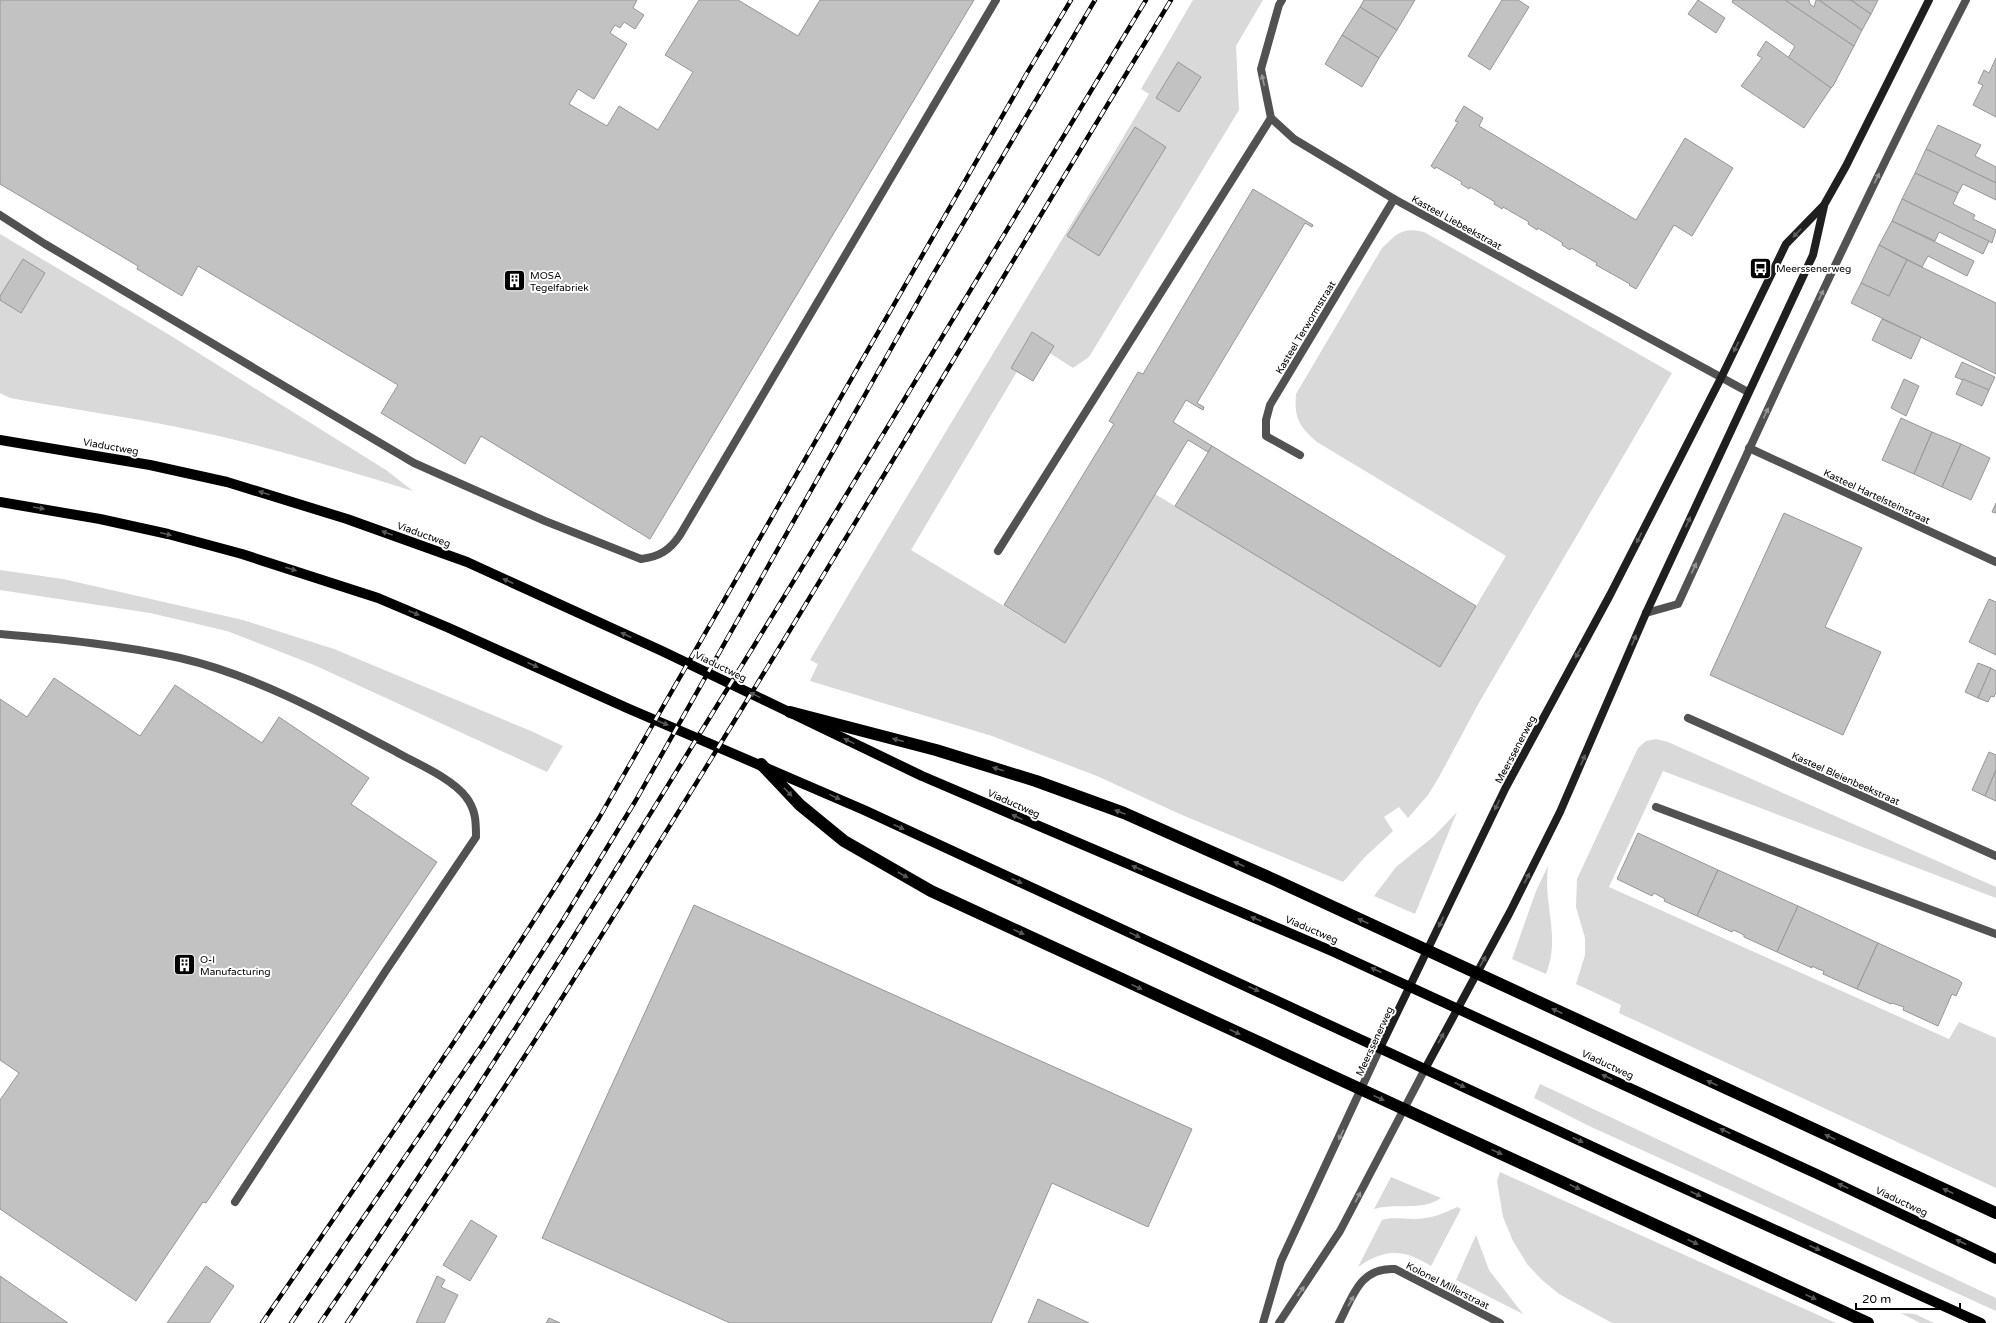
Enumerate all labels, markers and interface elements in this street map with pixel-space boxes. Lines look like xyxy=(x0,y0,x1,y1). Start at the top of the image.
one-way arrow xyxy=(1260,74,1266,86)
one-way arrow xyxy=(1874,172,1880,183)
street label: Kasteel Liebeekstraat xyxy=(1409,193,1504,253)
one-way arrow xyxy=(1792,228,1802,238)
bus stop icon: Meerssenerweg xyxy=(1748,255,1774,281)
place label: Meerssenerweg xyxy=(1776,263,1851,275)
building icon: MOSA Tegelfabriek xyxy=(501,268,527,294)
place label: MOSA Tegelfabriek xyxy=(530,270,589,294)
street label: Kasteel Terwormstraat xyxy=(1273,279,1339,376)
one-way arrow xyxy=(1818,289,1824,301)
one-way arrow xyxy=(1733,341,1739,353)
one-way arrow xyxy=(1763,407,1769,418)
street label: Viaductweg xyxy=(82,436,140,458)
street label: Kasteel Hartelsteinstraat xyxy=(1821,467,1932,527)
one-way arrow xyxy=(257,490,269,496)
one-way arrow xyxy=(32,505,45,511)
one-way arrow xyxy=(1685,516,1691,528)
street label: Viaductweg xyxy=(395,520,452,550)
one-way arrow xyxy=(381,530,393,536)
one-way arrow xyxy=(160,531,172,537)
one-way arrow xyxy=(1636,532,1642,544)
one-way arrow xyxy=(1691,562,1697,574)
one-way arrow xyxy=(285,566,297,572)
one-way arrow xyxy=(502,578,514,584)
one-way arrow xyxy=(409,611,421,617)
one-way arrow xyxy=(621,632,632,638)
one-way arrow xyxy=(1631,635,1637,646)
one-way arrow xyxy=(1575,647,1581,659)
street label: Viaductweg xyxy=(693,649,748,685)
one-way arrow xyxy=(528,662,539,668)
one-way arrow xyxy=(749,692,761,699)
street label: Meerssenerweg xyxy=(1493,713,1539,786)
one-way arrow xyxy=(657,720,669,727)
one-way arrow xyxy=(892,737,904,743)
one-way arrow xyxy=(843,738,855,744)
street label: Kasteel Bleienbeekstraat xyxy=(1790,750,1902,808)
one-way arrow xyxy=(1581,754,1587,766)
one-way arrow xyxy=(991,766,1003,772)
one-way arrow xyxy=(783,787,793,797)
street label: Viaductweg xyxy=(985,787,1042,821)
one-way arrow xyxy=(829,794,840,800)
one-way arrow xyxy=(1494,799,1500,810)
one-way arrow xyxy=(1114,808,1126,814)
one-way arrow xyxy=(1011,814,1023,821)
one-way arrow xyxy=(894,824,906,830)
one-way arrow xyxy=(1234,861,1245,867)
one-way arrow xyxy=(1131,865,1142,871)
one-way arrow xyxy=(897,871,909,878)
one-way arrow xyxy=(1524,872,1531,883)
one-way arrow xyxy=(1011,878,1023,885)
street label: Viaductweg xyxy=(1283,913,1340,946)
one-way arrow xyxy=(1250,915,1262,921)
one-way arrow xyxy=(1438,916,1444,927)
one-way arrow xyxy=(1357,918,1369,924)
one-way arrow xyxy=(1014,929,1025,935)
one-way arrow xyxy=(1130,933,1142,939)
building icon: O-I Manufacturing xyxy=(171,952,197,978)
place label: O-I Manufacturing xyxy=(200,954,271,978)
one-way arrow xyxy=(1480,955,1487,967)
one-way arrow xyxy=(1369,967,1381,973)
one-way arrow xyxy=(1131,984,1143,990)
one-way arrow xyxy=(1248,986,1259,992)
street label: Meerssenerweg xyxy=(1354,1005,1396,1078)
one-way arrow xyxy=(1551,1008,1563,1014)
one-way arrow xyxy=(1230,1029,1241,1035)
one-way arrow xyxy=(1438,1032,1445,1044)
street label: Viaductweg xyxy=(1580,1048,1636,1082)
one-way arrow xyxy=(1602,1074,1613,1080)
one-way arrow xyxy=(1706,1080,1717,1086)
one-way arrow xyxy=(1454,1082,1466,1088)
one-way arrow xyxy=(1374,1095,1385,1101)
one-way arrow xyxy=(1719,1128,1731,1134)
one-way arrow xyxy=(1338,1129,1344,1140)
one-way arrow xyxy=(1824,1134,1835,1140)
one-way arrow xyxy=(1572,1137,1584,1143)
one-way arrow xyxy=(1492,1149,1503,1155)
one-way arrow xyxy=(1838,1183,1849,1189)
one-way arrow xyxy=(1569,1184,1580,1190)
street label: Viaductweg xyxy=(1874,1185,1930,1219)
one-way arrow xyxy=(1942,1188,1953,1194)
one-way arrow xyxy=(1355,1191,1361,1202)
one-way arrow xyxy=(1691,1191,1702,1197)
one-way arrow xyxy=(1687,1239,1698,1245)
one-way arrow xyxy=(1955,1239,1966,1245)
one-way arrow xyxy=(1809,1245,1820,1251)
street label: Kolonel Millerstraat xyxy=(1404,1260,1491,1312)
scale bar xyxy=(1856,1285,1960,1311)
one-way arrow xyxy=(1297,1286,1305,1296)
text: 20 m xyxy=(1862,1292,1891,1306)
one-way arrow xyxy=(1805,1294,1816,1300)
one-way arrow xyxy=(1347,1295,1354,1307)

